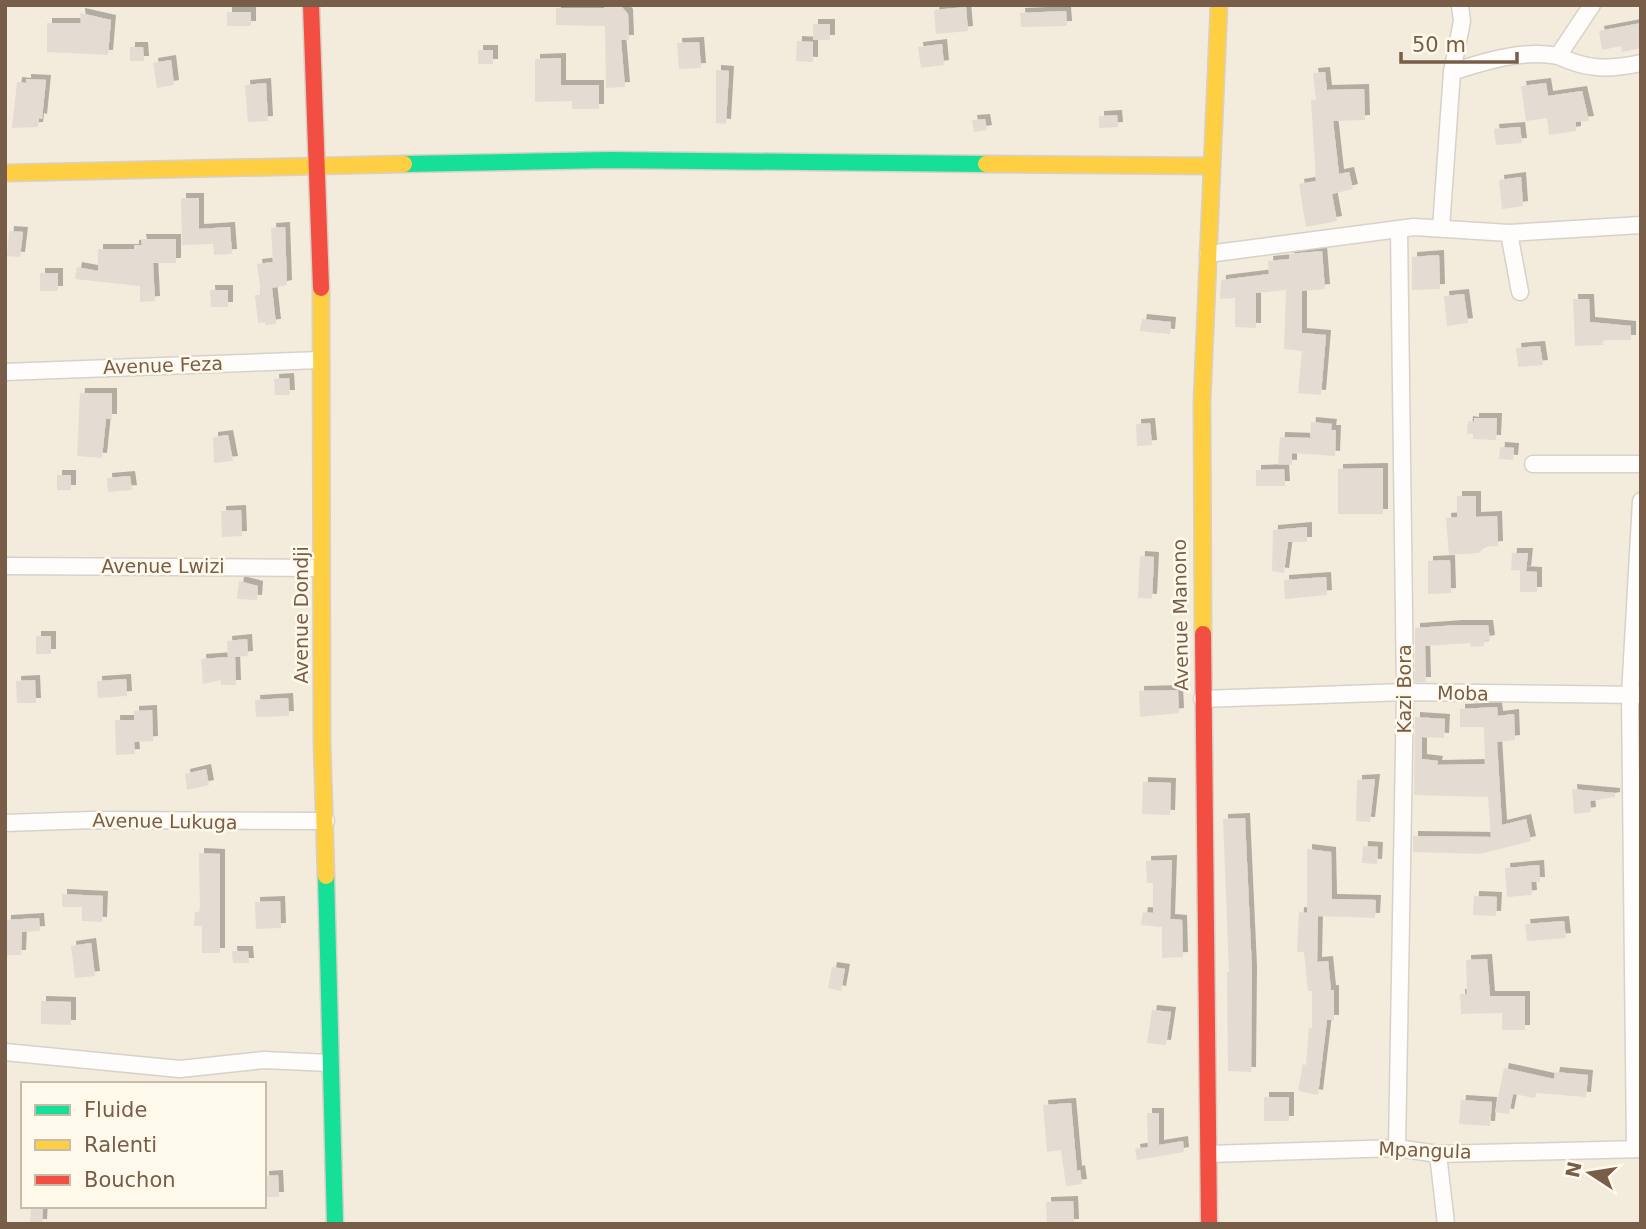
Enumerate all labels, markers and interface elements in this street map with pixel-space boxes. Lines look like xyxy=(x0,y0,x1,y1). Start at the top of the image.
scale bar xyxy=(1401,21,1516,65)
text: 50 m xyxy=(1412,33,1466,57)
street label: Avenue Feza xyxy=(103,352,223,378)
street label: Avenue Manono xyxy=(1168,539,1192,691)
street label: Avenue Dondji xyxy=(290,546,312,684)
street label: Avenue Lwizi xyxy=(101,555,225,577)
street label: Kazi Bora xyxy=(1393,644,1415,734)
street label: Moba xyxy=(1437,682,1489,704)
street label: Avenue Lukuga xyxy=(92,809,238,833)
legend xyxy=(21,1082,266,1208)
text: Fluide xyxy=(84,1098,147,1122)
text: Ralenti xyxy=(84,1133,157,1157)
street label: Mpangula xyxy=(1378,1137,1472,1163)
north arrow xyxy=(1555,1138,1625,1208)
text: N xyxy=(1561,1159,1586,1180)
text: Bouchon xyxy=(84,1168,176,1192)

